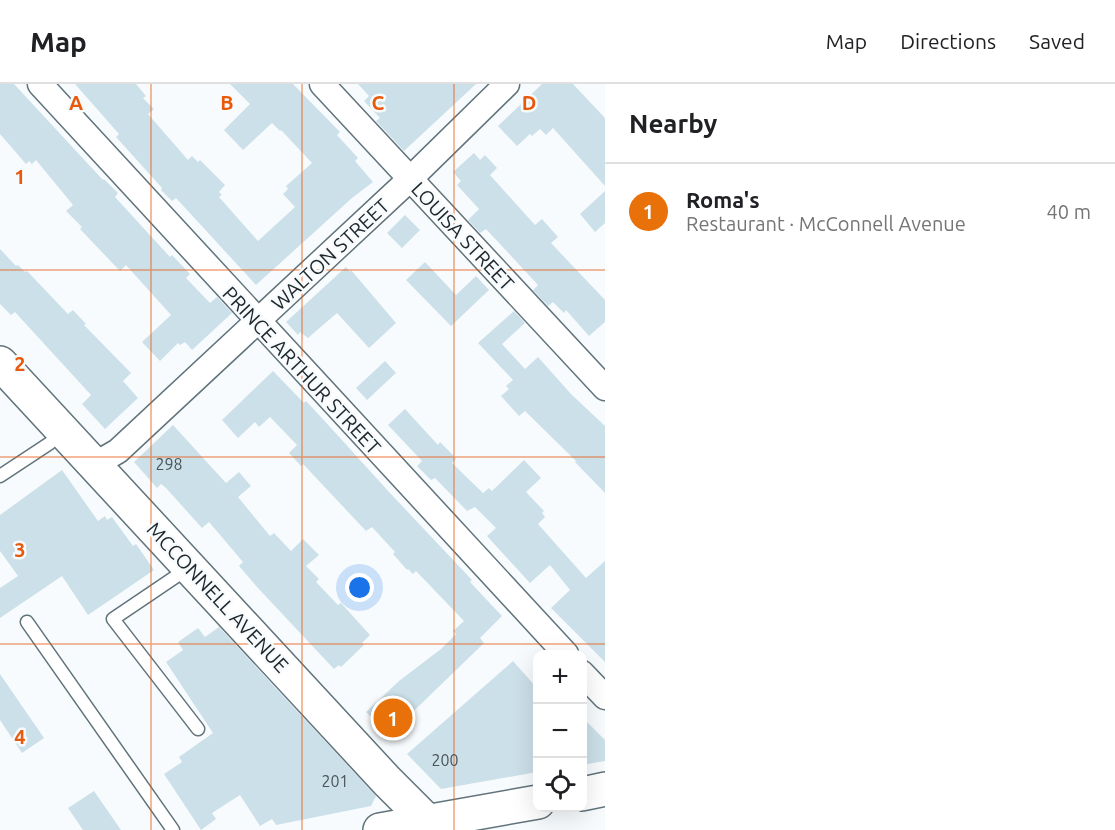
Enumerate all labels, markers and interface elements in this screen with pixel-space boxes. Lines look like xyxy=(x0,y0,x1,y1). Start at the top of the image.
text: Map xyxy=(30,26,87,57)
text: Map xyxy=(826,29,867,53)
text: Directions xyxy=(900,29,996,53)
text: Saved xyxy=(1029,29,1085,53)
text: A xyxy=(69,91,83,114)
text: B xyxy=(220,91,234,114)
text: C xyxy=(372,91,385,114)
text: D xyxy=(522,91,536,114)
text: Nearby xyxy=(629,109,717,138)
text: 1 xyxy=(14,165,26,188)
street label: LOUISA STREET xyxy=(407,177,519,295)
text: Roma's xyxy=(686,187,760,212)
street label: WALTON STREET xyxy=(266,194,394,314)
text: 1 xyxy=(643,200,654,223)
text: 40 m xyxy=(1047,200,1091,223)
text: Restaurant · McConnell Avenue xyxy=(686,212,966,235)
street label: PRINCE ARTHUR STREET xyxy=(218,281,386,459)
text: 2 xyxy=(14,352,26,375)
house number: 298 xyxy=(155,455,183,473)
street label: MCCONNELL AVENUE xyxy=(142,517,294,677)
text: 3 xyxy=(14,538,26,561)
your location xyxy=(345,573,374,602)
map controls xyxy=(533,650,587,812)
button: + xyxy=(533,650,587,704)
pin: 1 xyxy=(374,696,412,740)
button: − xyxy=(533,704,587,758)
text: 4 xyxy=(14,725,26,748)
house number: 200 xyxy=(431,751,459,769)
button: locate xyxy=(533,758,587,812)
house number: 201 xyxy=(321,772,349,790)

